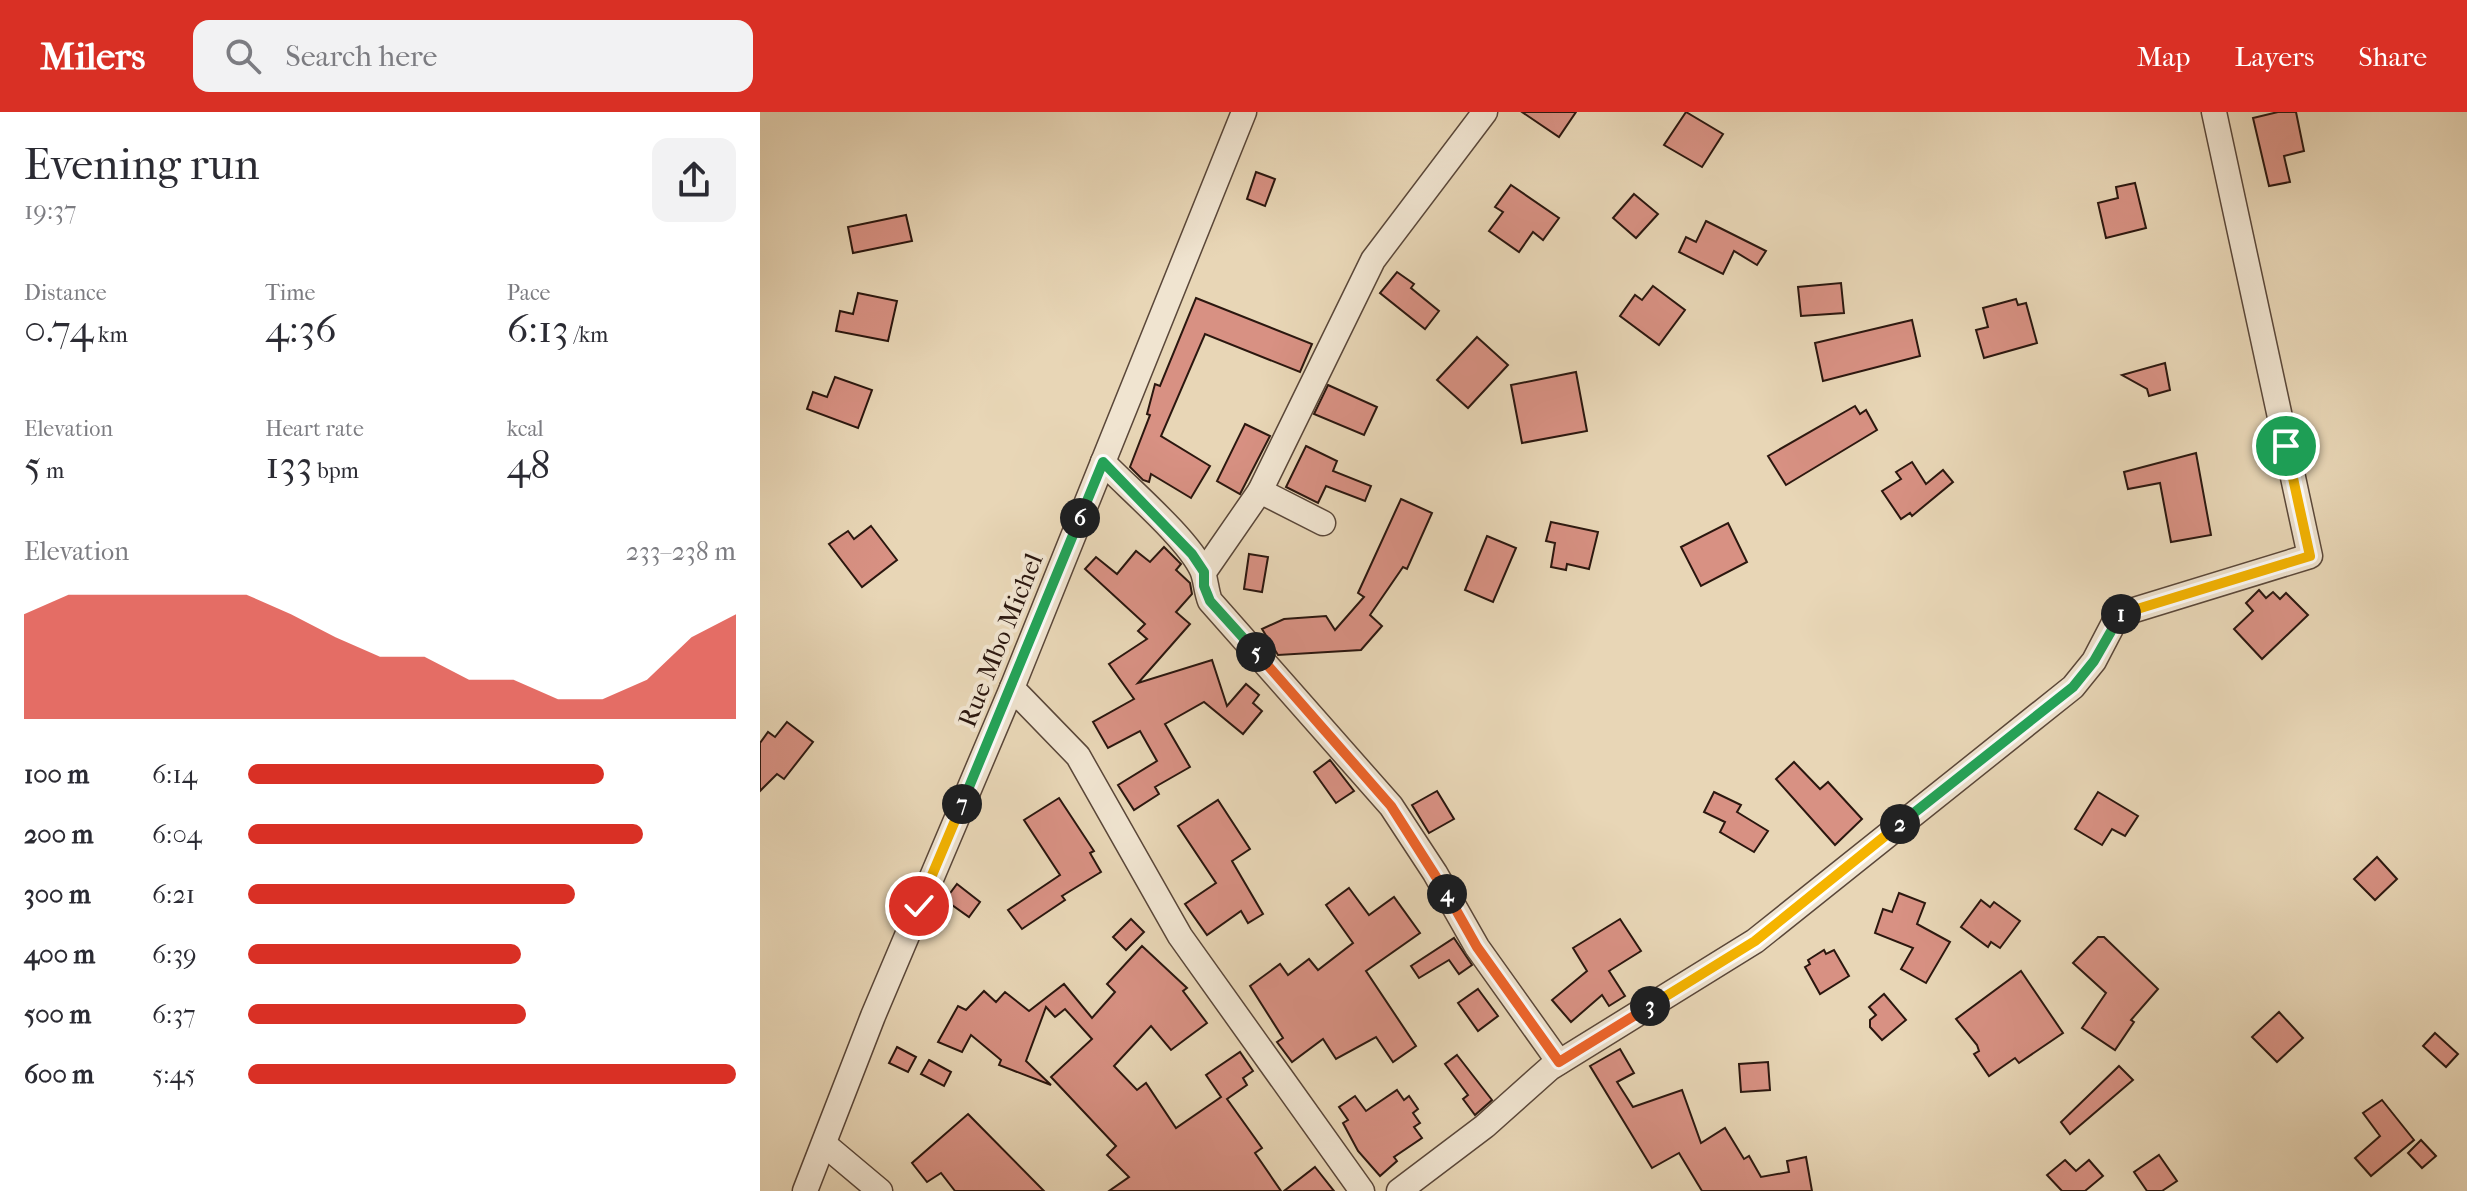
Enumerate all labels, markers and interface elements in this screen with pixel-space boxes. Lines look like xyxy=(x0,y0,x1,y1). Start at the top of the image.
search box xyxy=(193,20,753,92)
text: Milers xyxy=(40,34,145,79)
icon: search xyxy=(221,34,265,78)
text: Search here xyxy=(285,39,437,74)
text: Map xyxy=(2137,40,2190,73)
text: Layers xyxy=(2234,40,2314,73)
text: Share xyxy=(2358,40,2427,73)
button: share xyxy=(652,138,736,222)
text: Evening run xyxy=(24,139,259,190)
text: 19:37 xyxy=(24,195,76,226)
text: Distance xyxy=(24,280,107,306)
text: Time xyxy=(265,280,315,306)
text: Pace xyxy=(507,280,550,306)
text: 0.74 xyxy=(24,306,93,352)
text: 4:36 xyxy=(265,306,337,352)
text: 6:13 xyxy=(507,306,569,352)
text: km xyxy=(93,322,128,348)
text: /km xyxy=(569,322,608,348)
pin xyxy=(2252,412,2320,480)
text: Elevation xyxy=(24,416,113,442)
text: Heart rate xyxy=(265,416,364,442)
text: kcal xyxy=(507,416,544,442)
icon: arrive xyxy=(2264,424,2308,468)
text: 5 xyxy=(24,442,41,488)
text: 133 xyxy=(265,442,312,488)
text: 48 xyxy=(507,442,550,488)
text: m xyxy=(41,458,64,484)
text: bpm xyxy=(312,458,359,484)
pin: 6 xyxy=(1060,498,1100,538)
text: 6 xyxy=(1074,505,1086,531)
text: Elevation xyxy=(24,536,129,567)
text: 233–238 m xyxy=(626,536,736,567)
street label: Rue Mbo Michel xyxy=(951,549,1049,732)
pin: 1 xyxy=(2101,594,2141,634)
text: 1 xyxy=(2117,601,2125,627)
pin: 5 xyxy=(1236,632,1276,672)
text: 5 xyxy=(1251,639,1261,665)
text: 100 m xyxy=(24,759,89,790)
text: 6:14 xyxy=(152,759,197,790)
pin: 7 xyxy=(942,784,982,824)
text: 7 xyxy=(957,791,967,817)
pin: 2 xyxy=(1880,804,1920,844)
text: 2 xyxy=(1894,811,1906,837)
text: 200 m xyxy=(24,819,93,850)
text: 6:04 xyxy=(152,819,202,850)
pin xyxy=(885,872,953,940)
pin: 4 xyxy=(1427,874,1467,914)
text: 300 m xyxy=(24,879,91,910)
text: 6:21 xyxy=(152,879,195,910)
text: 4 xyxy=(1441,881,1454,907)
icon: check xyxy=(897,884,941,928)
text: 400 m xyxy=(24,939,95,970)
text: 6:39 xyxy=(152,939,197,970)
pin: 3 xyxy=(1630,986,1670,1026)
text: 3 xyxy=(1645,993,1655,1019)
text: 500 m xyxy=(24,999,91,1030)
text: 6:37 xyxy=(152,999,196,1030)
text: 600 m xyxy=(24,1059,94,1090)
text: 5:45 xyxy=(152,1059,195,1090)

